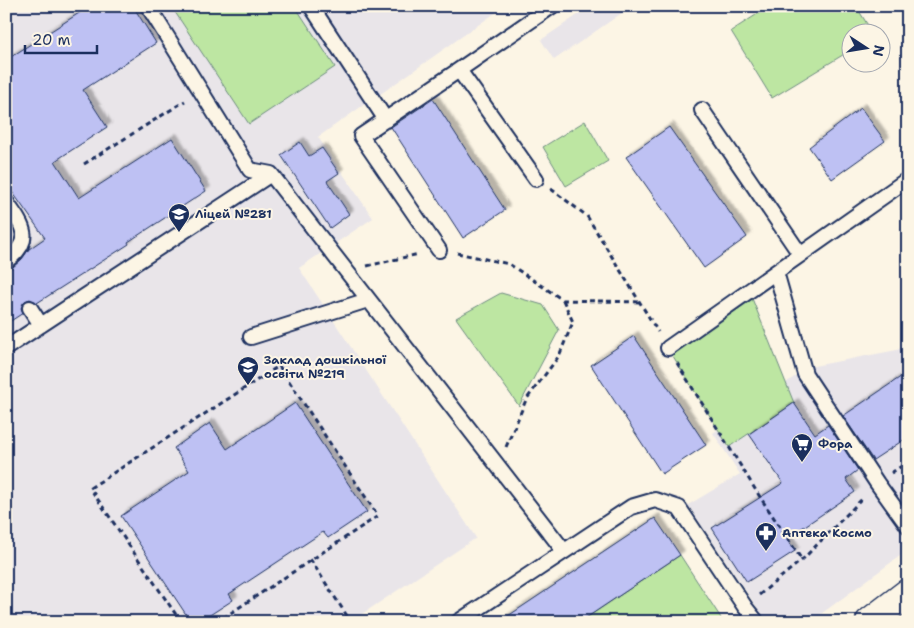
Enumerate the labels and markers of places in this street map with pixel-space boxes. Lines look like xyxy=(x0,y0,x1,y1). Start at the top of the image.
school or university icon: Ліцей №281 xyxy=(167,202,191,233)
place label: Ліцей №281 xyxy=(195,206,272,222)
place label: Заклад дошкільної освіти №219 xyxy=(264,352,386,382)
school or university icon: Заклад дошкільної освіти №219 xyxy=(236,355,260,386)
supermarket icon: Фора xyxy=(790,432,814,463)
place label: Фора xyxy=(818,436,853,452)
pharmacy icon: Аптека Космо xyxy=(754,521,778,552)
place label: Аптека Космо xyxy=(782,525,872,541)

